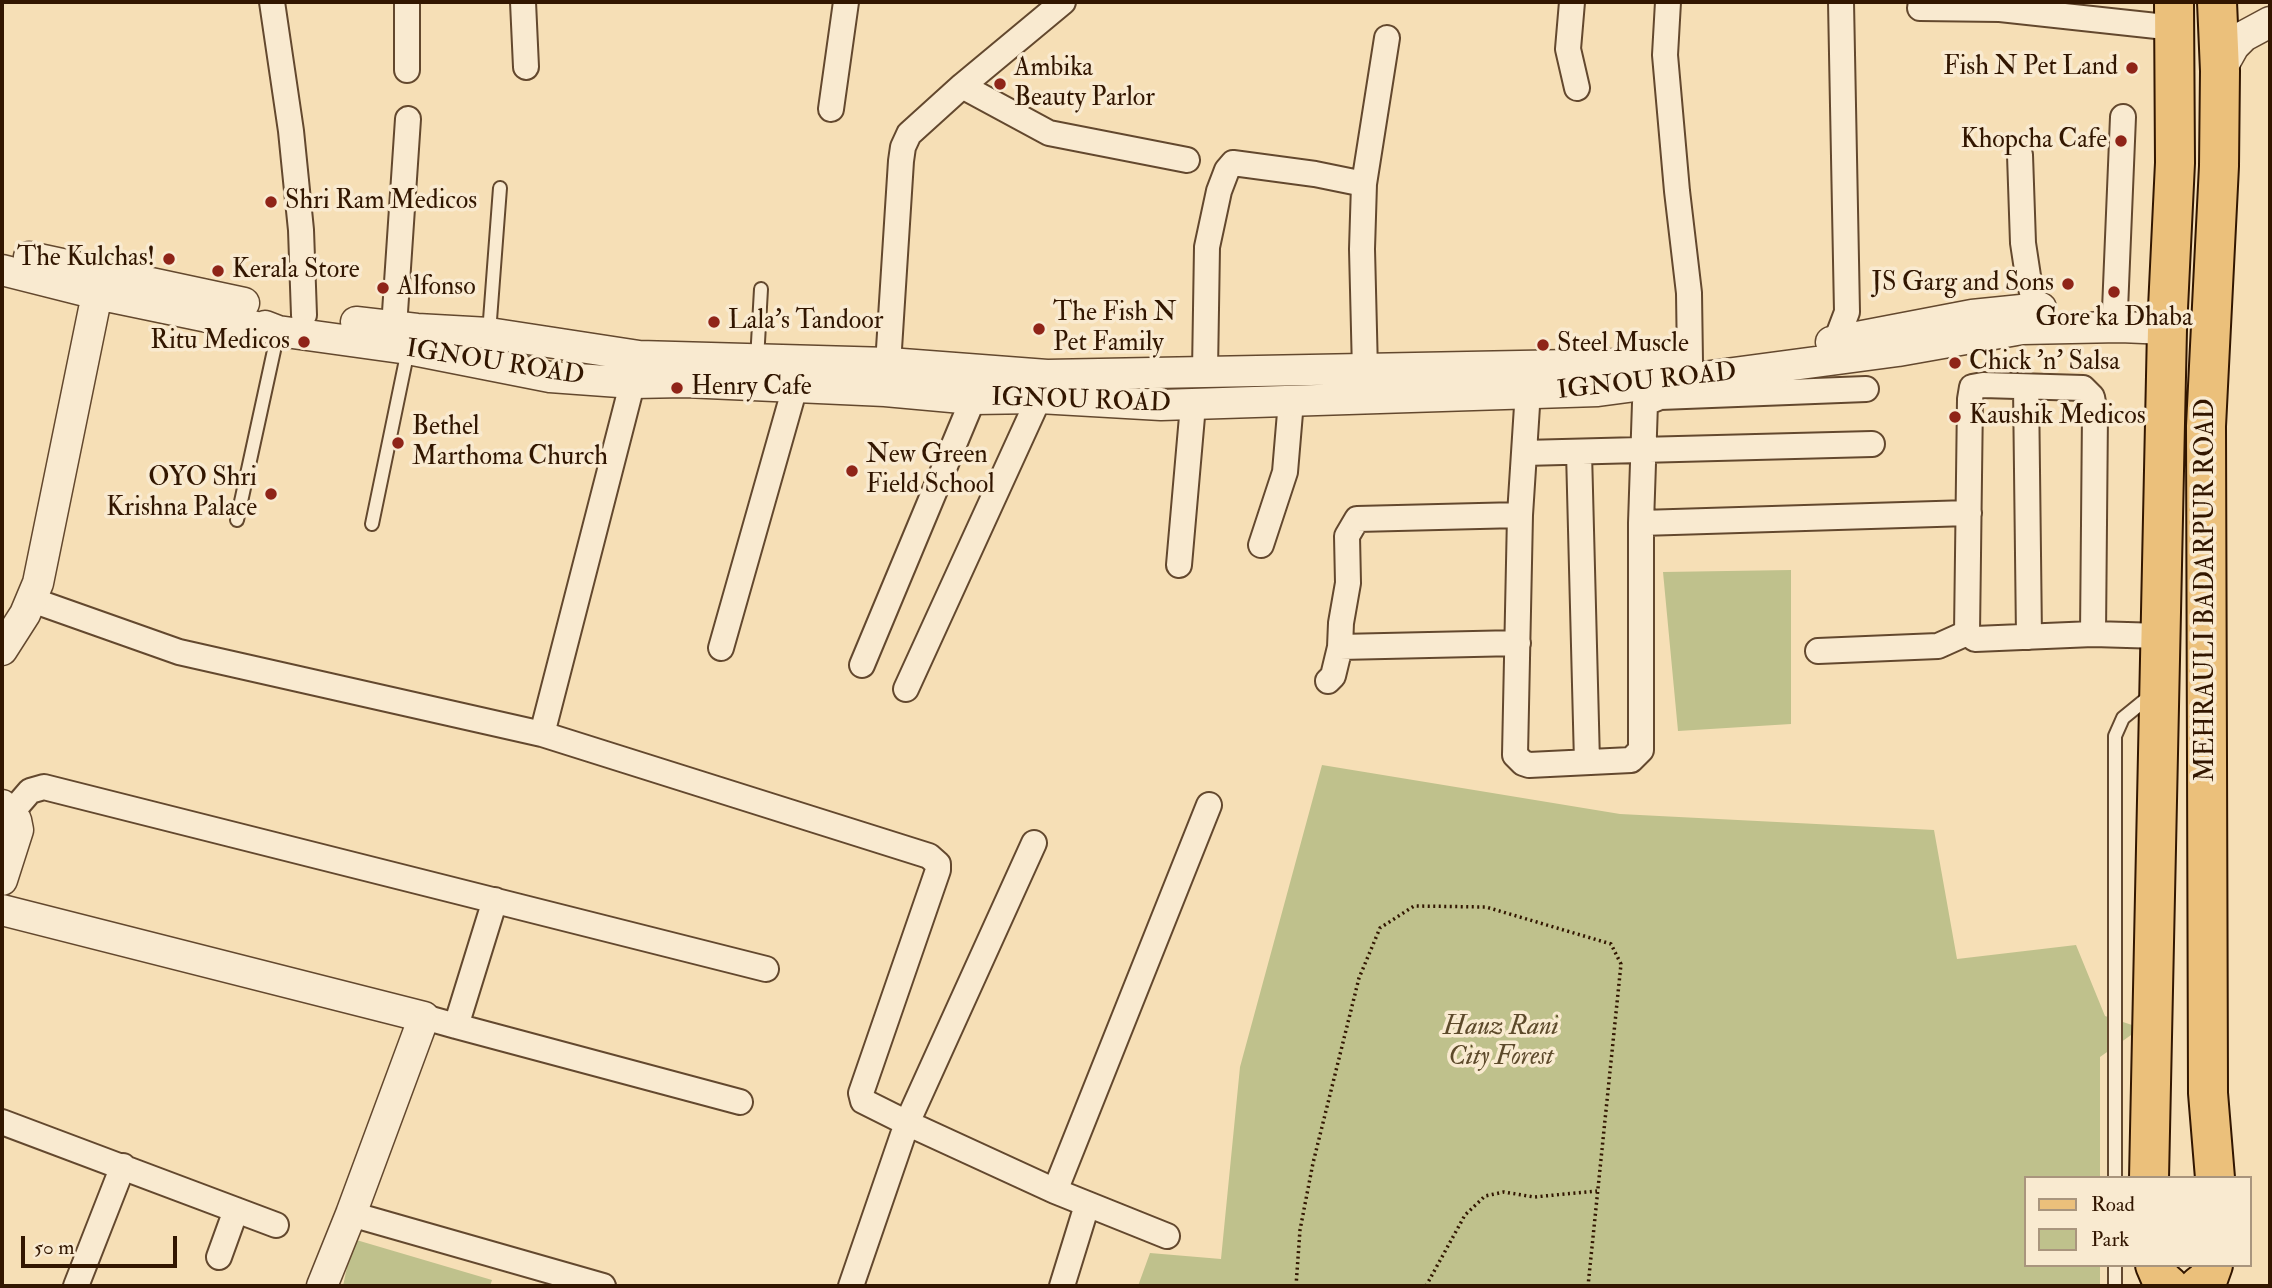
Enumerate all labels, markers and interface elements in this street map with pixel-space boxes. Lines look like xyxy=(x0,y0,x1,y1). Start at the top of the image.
place label: Fish N Pet Land xyxy=(1943,52,2118,84)
place label: Ambika Beauty Parlor xyxy=(1014,53,1155,114)
marker: Fish N Pet Land xyxy=(2124,60,2140,76)
marker: Ambika Beauty Parlor xyxy=(992,76,1008,92)
place label: Khopcha Cafe xyxy=(1960,125,2107,157)
marker: Khopcha Cafe xyxy=(2113,133,2129,149)
place label: Shri Ram Medicos xyxy=(285,186,477,218)
marker: Shri Ram Medicos xyxy=(263,194,279,210)
place label: The Kulchas! xyxy=(17,243,155,275)
marker: The Kulchas! xyxy=(161,251,177,267)
place label: Kerala Store xyxy=(232,255,360,287)
marker: Kerala Store xyxy=(210,263,226,279)
place label: JS Garg and Sons xyxy=(1871,268,2054,300)
place label: Alfonso xyxy=(397,272,476,304)
marker: JS Garg and Sons xyxy=(2060,276,2076,292)
marker: Alfonso xyxy=(375,280,391,296)
marker: Gore ka Dhaba xyxy=(2106,284,2122,300)
place label: The Fish N Pet Family xyxy=(1053,298,1177,360)
place label: Gore ka Dhaba xyxy=(2035,303,2193,335)
place label: Lala's Tandoor xyxy=(728,306,883,338)
marker: Lala's Tandoor xyxy=(706,314,722,330)
marker: The Fish N Pet Family xyxy=(1031,321,1047,337)
place label: Ritu Medicos xyxy=(150,326,290,358)
place label: Steel Muscle xyxy=(1557,329,1689,361)
marker: Ritu Medicos xyxy=(296,334,312,350)
street label: IGNOU ROAD xyxy=(404,335,586,393)
marker: Steel Muscle xyxy=(1535,337,1551,353)
place label: Chick 'n' Salsa xyxy=(1969,347,2120,379)
marker: Chick 'n' Salsa xyxy=(1947,355,1963,371)
street label: IGNOU ROAD xyxy=(1556,358,1738,408)
place label: Henry Cafe xyxy=(691,372,812,404)
marker: Henry Cafe xyxy=(669,380,685,396)
street label: IGNOU ROAD xyxy=(991,383,1171,421)
street label: MEHRAULI BADARPUR ROAD xyxy=(2191,398,2223,782)
place label: Kaushik Medicos xyxy=(1969,401,2146,433)
marker: Kaushik Medicos xyxy=(1947,409,1963,425)
place label: Bethel Marthoma Church xyxy=(412,412,608,474)
marker: Bethel Marthoma Church xyxy=(390,435,406,451)
place label: New Green Field School xyxy=(866,440,995,502)
place label: OYO Shri Krishna Palace xyxy=(106,463,257,524)
marker: New Green Field School xyxy=(844,463,860,479)
marker: OYO Shri Krishna Palace xyxy=(263,486,279,502)
park label: Hauz Rani City Forest xyxy=(1443,1012,1559,1074)
legend xyxy=(2024,1176,2251,1267)
text: Road xyxy=(2091,1191,2135,1218)
scale bar xyxy=(24,1222,180,1266)
text: Park xyxy=(2091,1226,2129,1253)
text: 50 m xyxy=(34,1234,75,1261)

